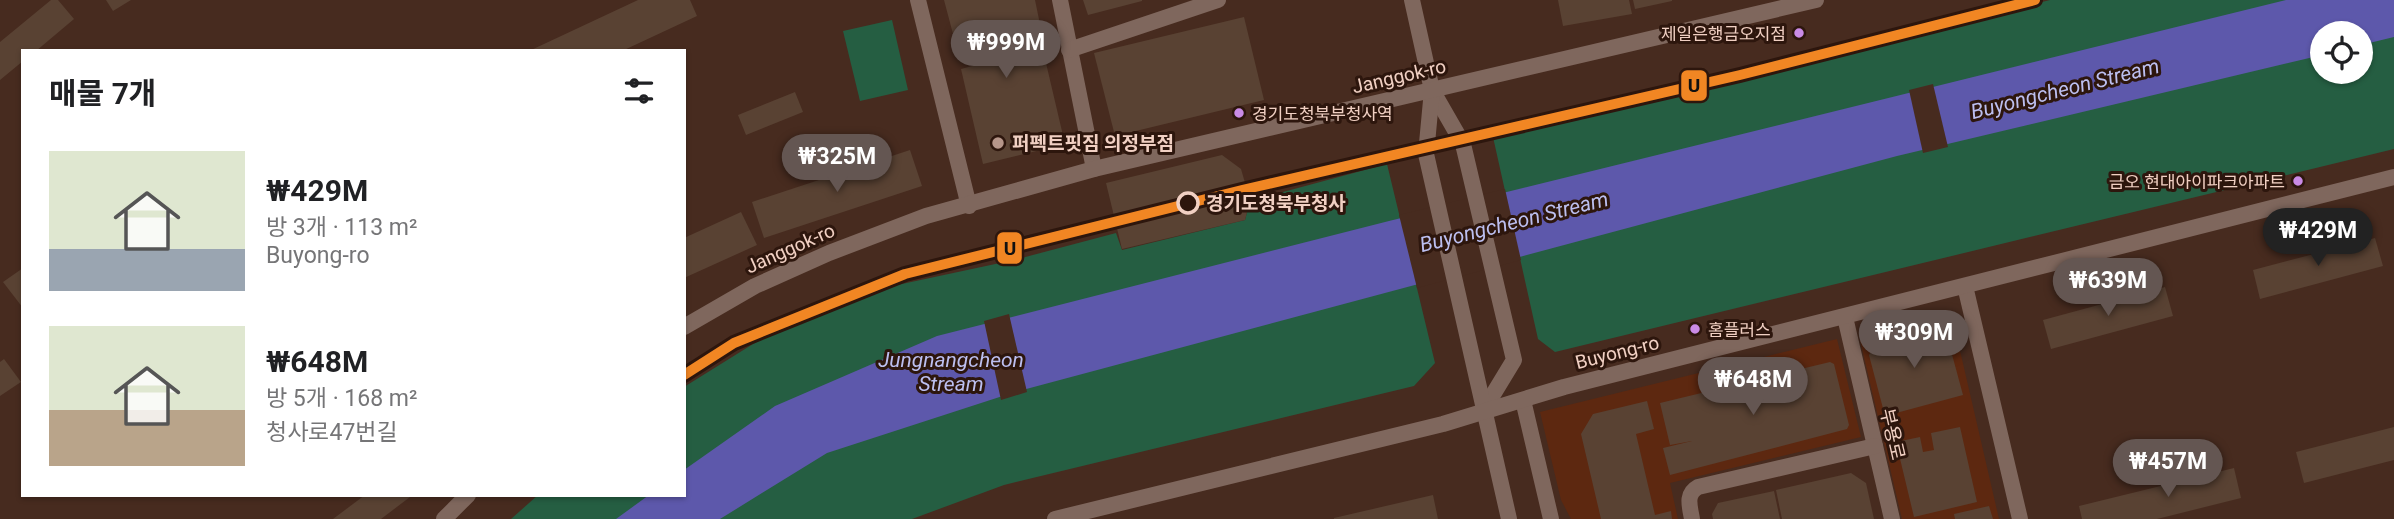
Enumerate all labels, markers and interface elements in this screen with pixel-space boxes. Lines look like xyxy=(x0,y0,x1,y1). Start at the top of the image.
pin: ₩999M xyxy=(957,20,1055,80)
map controls xyxy=(2310,21,2373,84)
button: locate xyxy=(2310,21,2373,84)
place label: 제일은행금오지점 xyxy=(1661,24,1786,44)
marker: 제일은행금오지점 xyxy=(1792,26,1806,40)
text: ₩999M xyxy=(967,29,1045,56)
water label: Buyongcheon Stream xyxy=(1968,54,2162,124)
street label: Janggok-ro xyxy=(1350,55,1448,98)
line badge: U xyxy=(1680,69,1708,102)
icon: filters xyxy=(620,72,658,110)
text: U xyxy=(1688,74,1700,97)
text: 매물 7개 xyxy=(49,76,156,111)
place label: 경기도청북부청사역 xyxy=(1252,104,1393,124)
marker: 경기도청북부청사역 xyxy=(1232,106,1246,120)
place label: 퍼펙트핏짐 의정부점 xyxy=(1012,132,1174,155)
pin: ₩325M xyxy=(788,134,886,194)
marker: 퍼펙트핏짐 의정부점 xyxy=(990,135,1006,151)
text: ₩325M xyxy=(798,143,876,170)
place label: 금오 현대아이파크아파트 xyxy=(2109,172,2285,192)
text: ₩429M xyxy=(266,173,368,208)
marker: 금오 현대아이파크아파트 xyxy=(2291,174,2305,188)
icon: home xyxy=(105,179,189,263)
water label: Buyongcheon Stream xyxy=(1417,187,1611,257)
marker: 경기도청북부청사 xyxy=(1177,192,1199,214)
place label: 경기도청북부청사 xyxy=(1206,192,1346,215)
pin: ₩429M xyxy=(2269,208,2367,268)
text: 방 3개 · 113 m² xyxy=(266,214,417,241)
text: ₩429M xyxy=(2279,217,2357,244)
street label: Janggok-ro xyxy=(742,219,838,278)
line badge: U xyxy=(996,231,1023,265)
text: U xyxy=(1004,237,1016,260)
text: Buyong-ro xyxy=(266,242,370,269)
pin: ₩639M xyxy=(2059,258,2157,318)
text: ₩639M xyxy=(2069,267,2147,294)
pin: ₩309M xyxy=(1865,310,1963,370)
text: ₩309M xyxy=(1875,319,1953,346)
place label: 홈플러스 xyxy=(1708,320,1771,340)
marker: 홈플러스 xyxy=(1688,322,1702,336)
street label: Buyong-ro xyxy=(1573,331,1661,374)
text: ₩648M xyxy=(266,344,368,379)
water label: Jungnangcheon Stream xyxy=(878,348,1024,396)
icon: home xyxy=(105,354,189,438)
pin: ₩648M xyxy=(1704,358,1802,417)
text: ₩648M xyxy=(1714,366,1792,393)
text: 방 5개 · 168 m² xyxy=(266,385,417,412)
street label: 부용로 xyxy=(1875,406,1910,462)
text: 청사로47번길 xyxy=(266,419,398,446)
pin: ₩457M xyxy=(2119,440,2217,499)
text: ₩457M xyxy=(2129,448,2207,475)

